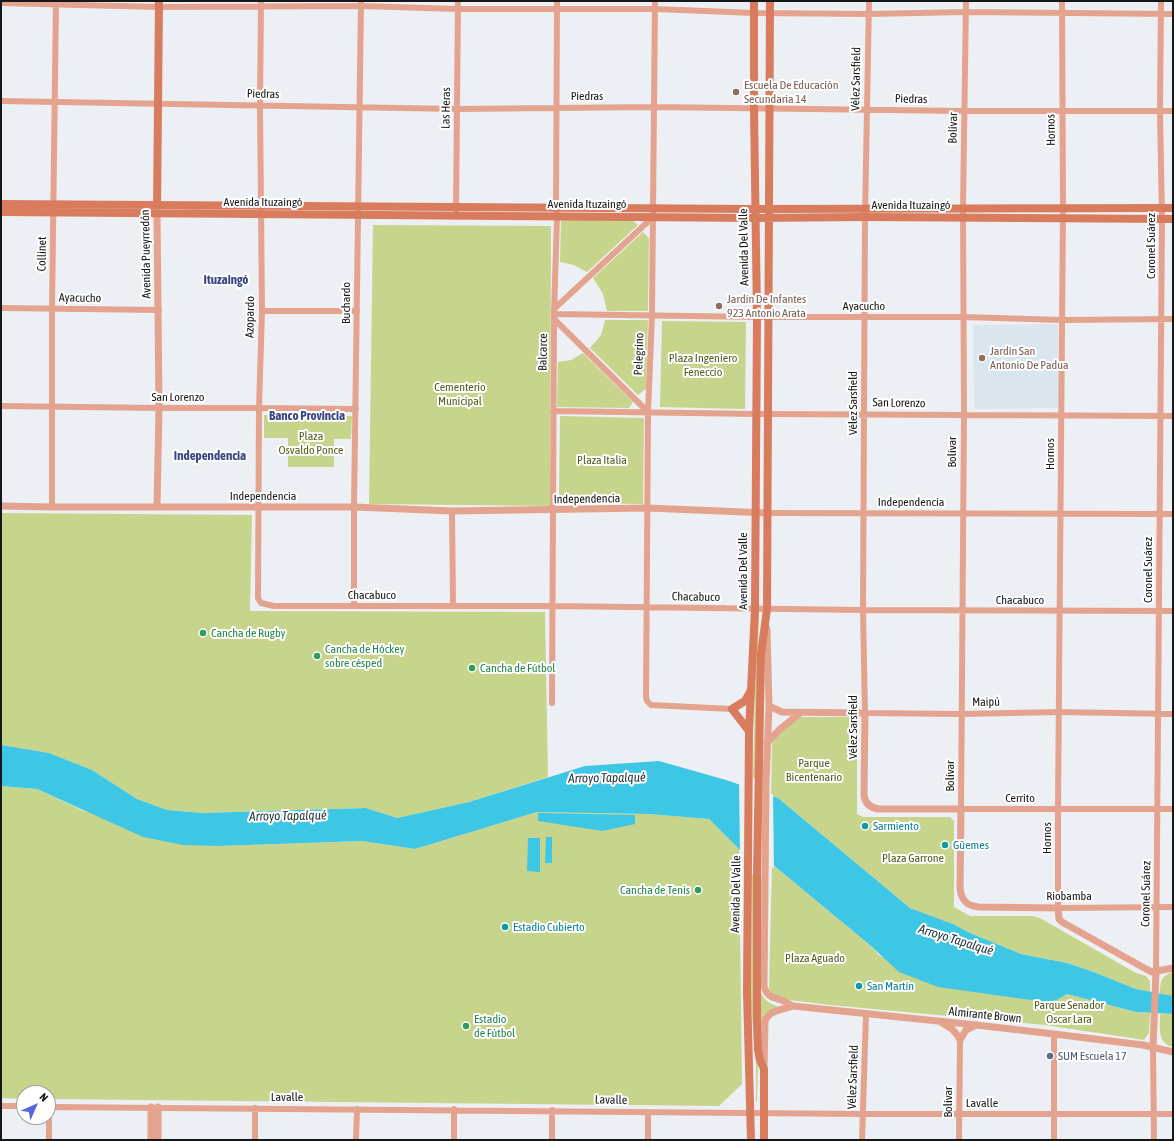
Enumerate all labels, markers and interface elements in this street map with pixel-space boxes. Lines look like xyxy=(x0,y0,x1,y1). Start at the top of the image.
street label: Vélez Sarsfield xyxy=(848,47,864,111)
place label: Escuela De Educación Secundaria 14 xyxy=(744,78,839,106)
street label: Piedras xyxy=(247,87,279,101)
street label: Las Heras xyxy=(438,87,454,129)
marker: Escuela De Educación Secundaria 14 xyxy=(731,87,741,97)
street label: Piedras xyxy=(571,89,603,103)
street label: Piedras xyxy=(895,92,927,106)
street label: Bolívar xyxy=(946,112,960,144)
street label: Hornos xyxy=(1044,114,1058,146)
street label: Avenida Ituzaingó xyxy=(224,195,302,209)
street label: Avenida Ituzaingó xyxy=(548,197,626,211)
street label: Avenida Ituzaingó xyxy=(872,198,950,212)
street label: Avenida Del Valle xyxy=(736,208,752,286)
street label: Avenida Pueyrredón xyxy=(138,209,154,299)
street label: Coronel Suárez xyxy=(1144,213,1158,279)
street label: Collinet xyxy=(34,236,50,272)
district label: Ituzaingó xyxy=(204,272,248,288)
street label: Buchardo xyxy=(339,282,353,324)
street label: Ayacucho xyxy=(59,290,101,306)
place label: Jardín De Infantes 923 Antonio Arata xyxy=(727,292,806,320)
street label: Azopardo xyxy=(242,296,258,338)
street label: Ayacucho xyxy=(843,299,885,313)
marker: Jardín De Infantes 923 Antonio Arata xyxy=(714,301,724,311)
street label: Pelegrino xyxy=(631,332,647,376)
street label: Balcarce xyxy=(535,333,551,371)
place label: Jardín San Antonio De Padua xyxy=(990,344,1069,372)
park label: Plaza Ingeniero Feneccio xyxy=(669,351,737,379)
marker: Jardín San Antonio De Padua xyxy=(977,353,987,363)
street label: Vélez Sarsfield xyxy=(846,371,860,435)
park label: Cementerio Municipal xyxy=(434,380,486,408)
street label: San Lorenzo xyxy=(151,390,205,404)
street label: San Lorenzo xyxy=(872,395,926,411)
district label: Banco Provincia xyxy=(269,408,345,424)
park label: Plaza Osvaldo Ponce xyxy=(279,429,343,457)
street label: Bolívar xyxy=(945,436,959,468)
street label: Hornos xyxy=(1043,438,1057,470)
district label: Independencia xyxy=(174,448,246,464)
park label: Plaza Italia xyxy=(577,453,627,467)
street label: Independencia xyxy=(230,489,296,503)
street label: Independencia xyxy=(554,491,620,507)
street label: Independencia xyxy=(878,495,944,509)
street label: Avenida Del Valle xyxy=(736,532,750,610)
street label: Coronel Suárez xyxy=(1141,537,1155,603)
street label: Chacabuco xyxy=(348,588,396,602)
street label: Chacabuco xyxy=(672,589,720,605)
street label: Chacabuco xyxy=(996,593,1044,607)
place label: Cancha de Rugby xyxy=(211,626,286,640)
marker: Cancha de Rugby xyxy=(198,628,208,638)
place label: Cancha de Hóckey sobre césped xyxy=(325,642,404,670)
marker: Cancha de Hóckey sobre césped xyxy=(312,651,322,661)
place label: Cancha de Fútbol xyxy=(480,661,556,675)
marker: Cancha de Fútbol xyxy=(467,663,477,673)
street label: Vélez Sarsfield xyxy=(846,695,860,759)
street label: Maipú xyxy=(972,695,1000,709)
park label: Parque Bicentenario xyxy=(786,756,842,784)
street label: Bolívar xyxy=(943,760,957,792)
water label: Arroyo Tapalqué xyxy=(568,770,646,786)
street label: Cerrito xyxy=(1005,791,1035,805)
water label: Arroyo Tapalqué xyxy=(249,808,327,824)
place label: Sarmiento xyxy=(873,819,919,833)
marker: Sarmiento xyxy=(860,821,870,831)
street label: Hornos xyxy=(1040,822,1054,854)
place label: Güemes xyxy=(953,838,989,852)
marker: Güemes xyxy=(940,840,950,850)
park label: Plaza Garrone xyxy=(882,851,944,865)
street label: Avenida Del Valle xyxy=(728,855,744,933)
street label: Coronel Suárez xyxy=(1138,861,1154,927)
place label: Cancha de Tenis xyxy=(620,883,690,897)
marker: Cancha de Tenis xyxy=(693,885,703,895)
street label: Riobamba xyxy=(1046,889,1092,903)
place label: Estadio Cubierto xyxy=(513,920,585,934)
water label: Arroyo Tapalqué xyxy=(917,921,995,959)
marker: Estadio Cubierto xyxy=(500,922,510,932)
park label: Plaza Aguado xyxy=(785,951,845,965)
place label: San Martín xyxy=(867,979,914,993)
marker: San Martín xyxy=(854,981,864,991)
park label: Parque Senador Oscar Lara xyxy=(1034,998,1104,1026)
street label: Almirante Brown xyxy=(948,1004,1022,1026)
place label: Estadio de Fútbol xyxy=(474,1012,515,1040)
marker: Estadio de Fútbol xyxy=(461,1021,471,1031)
street label: Vélez Sarsfield xyxy=(845,1045,861,1109)
place label: SUM Escuela 17 xyxy=(1058,1049,1127,1063)
marker: SUM Escuela 17 xyxy=(1045,1051,1055,1061)
north arrow xyxy=(16,1085,56,1125)
street label: Bolívar xyxy=(941,1086,955,1118)
street label: Lavalle xyxy=(271,1090,303,1104)
text: N xyxy=(37,1091,50,1104)
street label: Lavalle xyxy=(595,1093,627,1107)
street label: Lavalle xyxy=(966,1096,998,1110)

